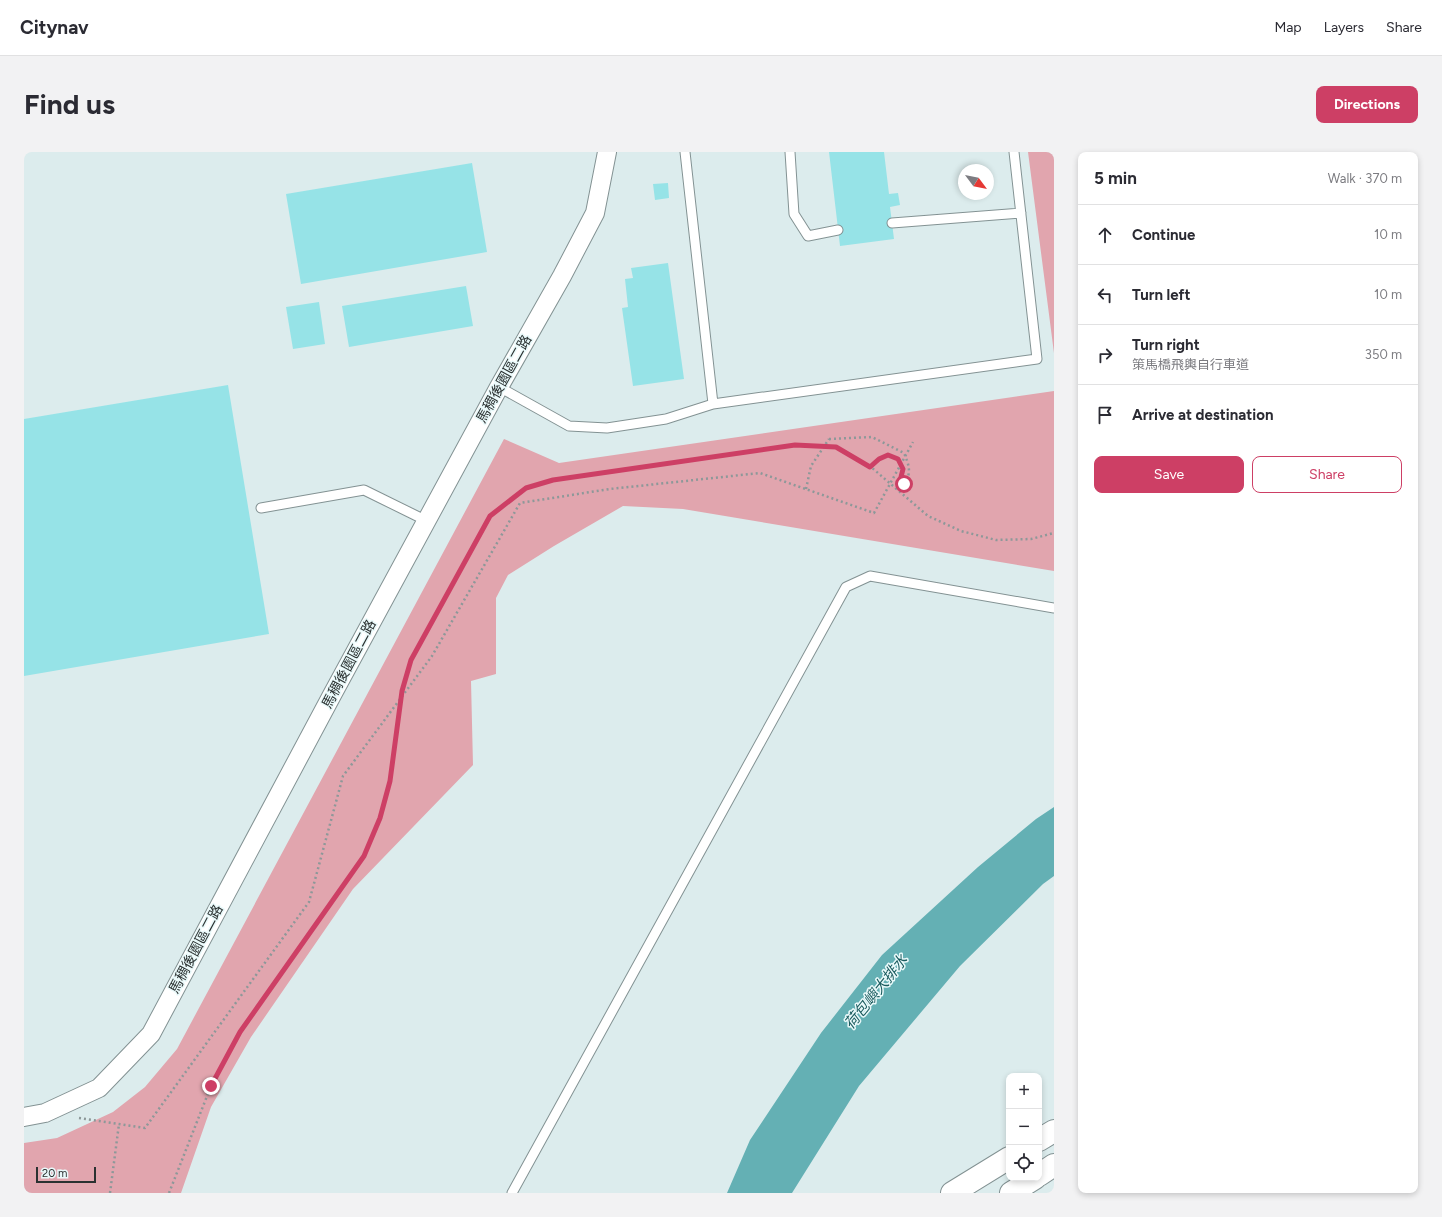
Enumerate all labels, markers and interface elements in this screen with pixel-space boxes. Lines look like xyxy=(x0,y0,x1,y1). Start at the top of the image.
text: Citynav xyxy=(20,16,89,39)
text: Map xyxy=(1274,19,1302,36)
text: Layers xyxy=(1324,19,1364,36)
text: Share xyxy=(1386,19,1422,36)
button: Directions xyxy=(1316,86,1418,123)
text: Find us xyxy=(24,87,115,121)
north arrow xyxy=(958,164,994,200)
text: 5 min xyxy=(1094,168,1137,188)
text: Walk · 370 m xyxy=(1328,171,1402,186)
icon: ahead xyxy=(1094,224,1116,246)
text: Continue xyxy=(1132,226,1195,244)
text: 10 m xyxy=(1374,227,1402,242)
icon: left xyxy=(1094,284,1116,306)
text: Turn left xyxy=(1132,286,1190,304)
text: 10 m xyxy=(1374,287,1402,302)
street label: 馬稠後園區二路 xyxy=(473,332,535,426)
text: Turn right xyxy=(1132,336,1200,354)
icon: right xyxy=(1094,344,1116,366)
text: 350 m xyxy=(1365,347,1402,362)
text: 策馬橋飛輿自行車道 xyxy=(1132,357,1249,372)
icon: arrive xyxy=(1094,404,1116,426)
text: Arrive at destination xyxy=(1132,406,1273,424)
button: Save xyxy=(1094,456,1244,493)
button: Share xyxy=(1252,456,1402,493)
route start xyxy=(895,475,913,493)
street label: 馬稠後園區二路 xyxy=(318,617,380,711)
street label: 馬稠後園區二路 xyxy=(165,902,227,996)
water label: 荷包嶼大排水 xyxy=(841,951,912,1033)
map controls xyxy=(1006,1073,1042,1181)
button: + xyxy=(1006,1073,1042,1109)
route end xyxy=(202,1077,220,1095)
button: − xyxy=(1006,1109,1042,1145)
button: locate xyxy=(1006,1145,1042,1181)
scale bar xyxy=(36,1165,96,1184)
text: 20 m xyxy=(42,1167,67,1180)

